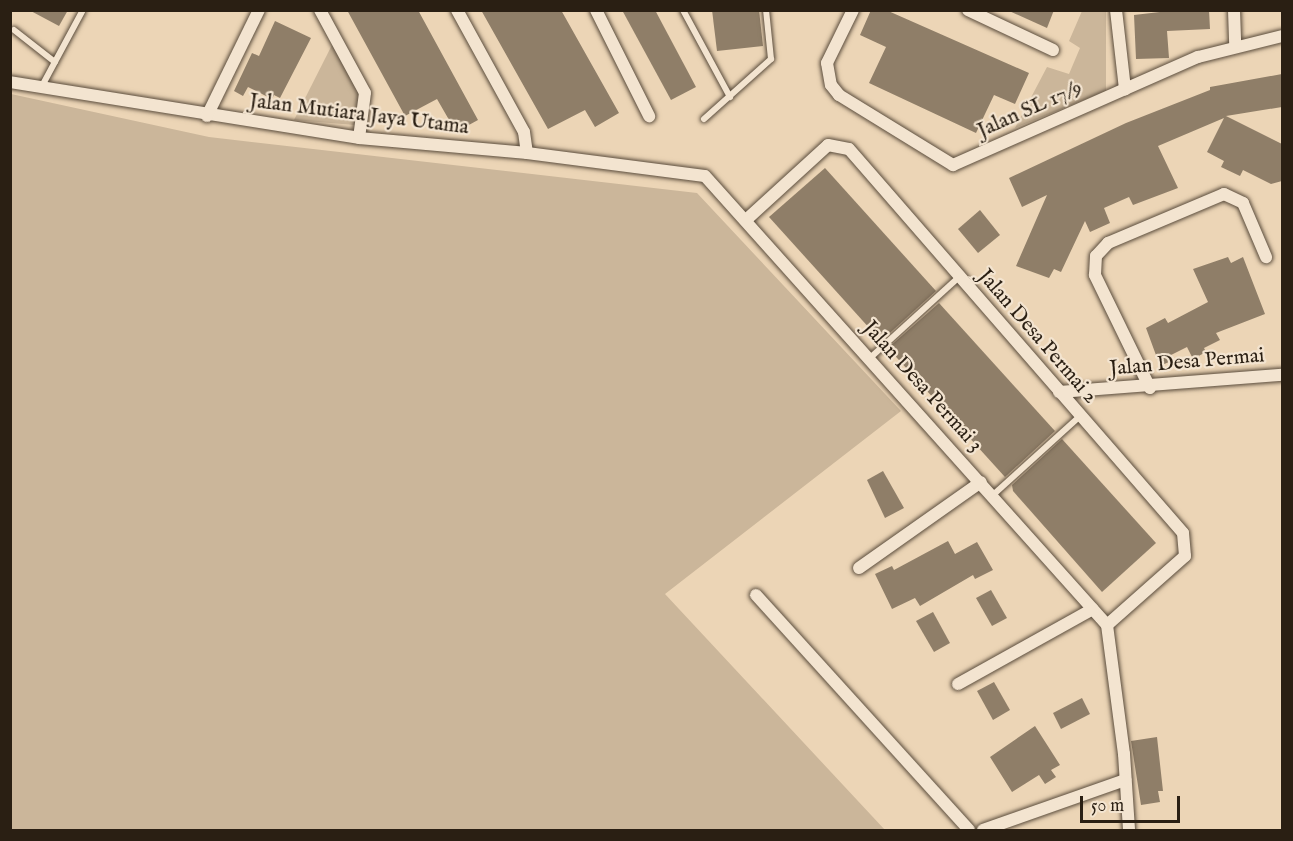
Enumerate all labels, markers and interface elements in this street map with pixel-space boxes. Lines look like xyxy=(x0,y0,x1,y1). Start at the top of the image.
street label: Jalan SL 17/9 xyxy=(974,76,1086,144)
street label: Jalan Mutiara Jaya Utama xyxy=(248,89,470,141)
street label: Jalan Desa Permai 2 xyxy=(972,265,1102,409)
street label: Jalan Desa Permai 3 xyxy=(857,316,987,458)
street label: Jalan Desa Permai xyxy=(1109,344,1265,382)
scale bar xyxy=(1083,784,1184,822)
text: 50 m xyxy=(1091,795,1124,818)

